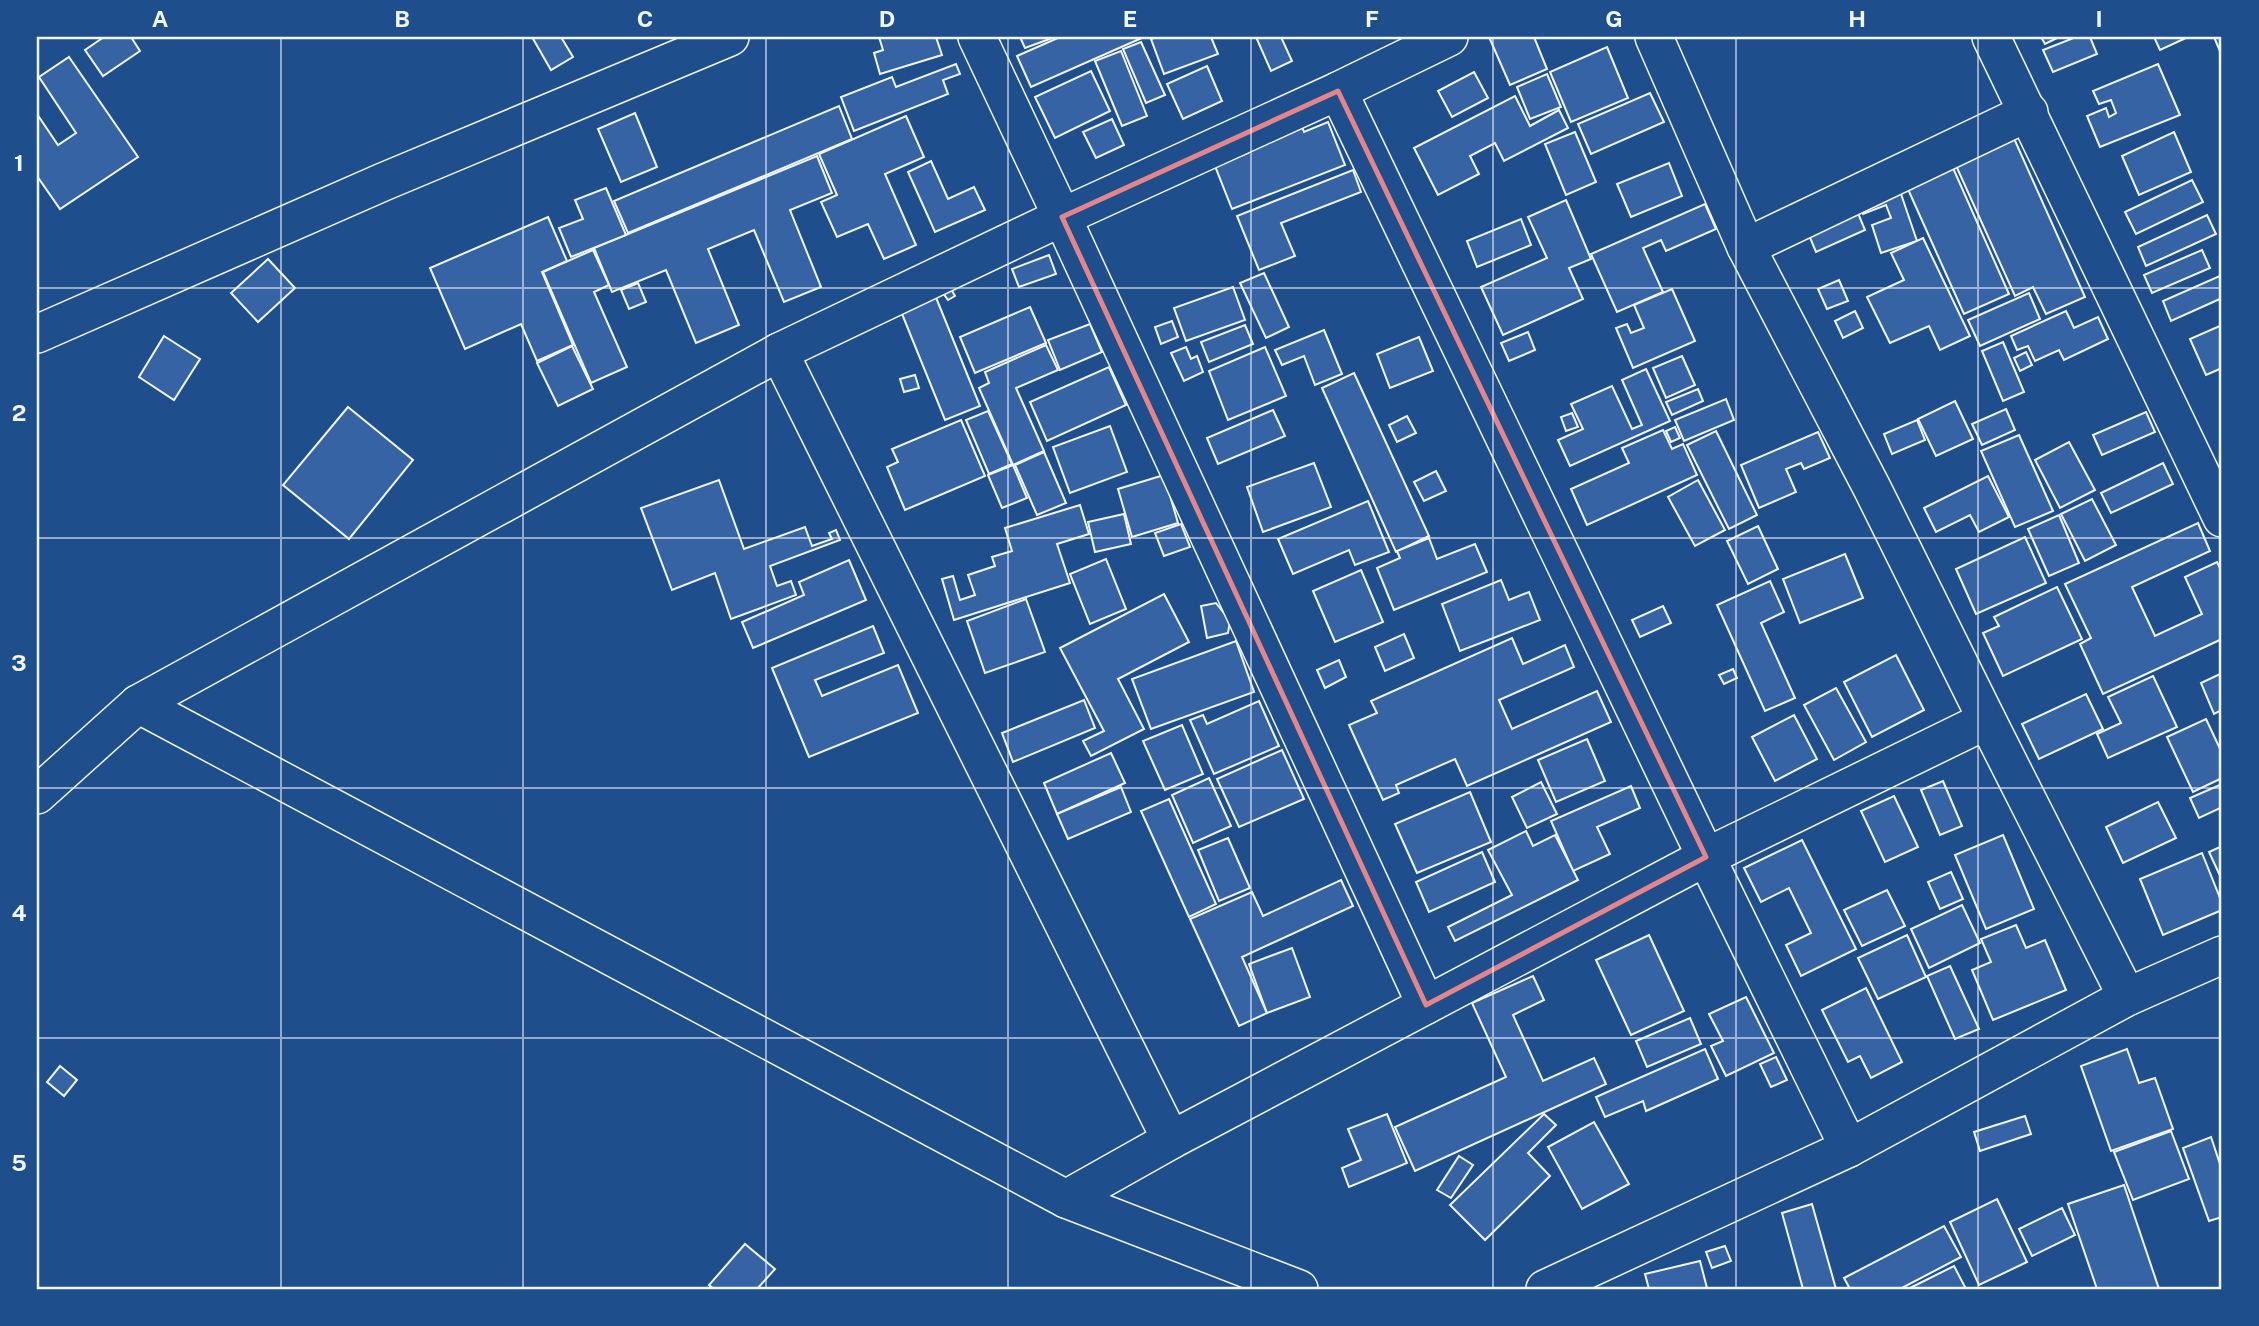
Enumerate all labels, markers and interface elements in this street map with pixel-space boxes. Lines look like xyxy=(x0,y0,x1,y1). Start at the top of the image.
text: A xyxy=(152,5,169,32)
text: B xyxy=(394,5,410,32)
text: C xyxy=(637,5,653,32)
text: D xyxy=(879,5,895,32)
text: E xyxy=(1123,5,1137,32)
text: F xyxy=(1365,5,1379,32)
text: G xyxy=(1605,5,1623,32)
text: H xyxy=(1848,5,1866,32)
text: I xyxy=(2095,5,2103,32)
text: 1 xyxy=(14,149,24,176)
text: 2 xyxy=(12,399,26,426)
text: 3 xyxy=(11,649,27,676)
text: 4 xyxy=(11,899,27,926)
text: 5 xyxy=(11,1149,27,1176)

